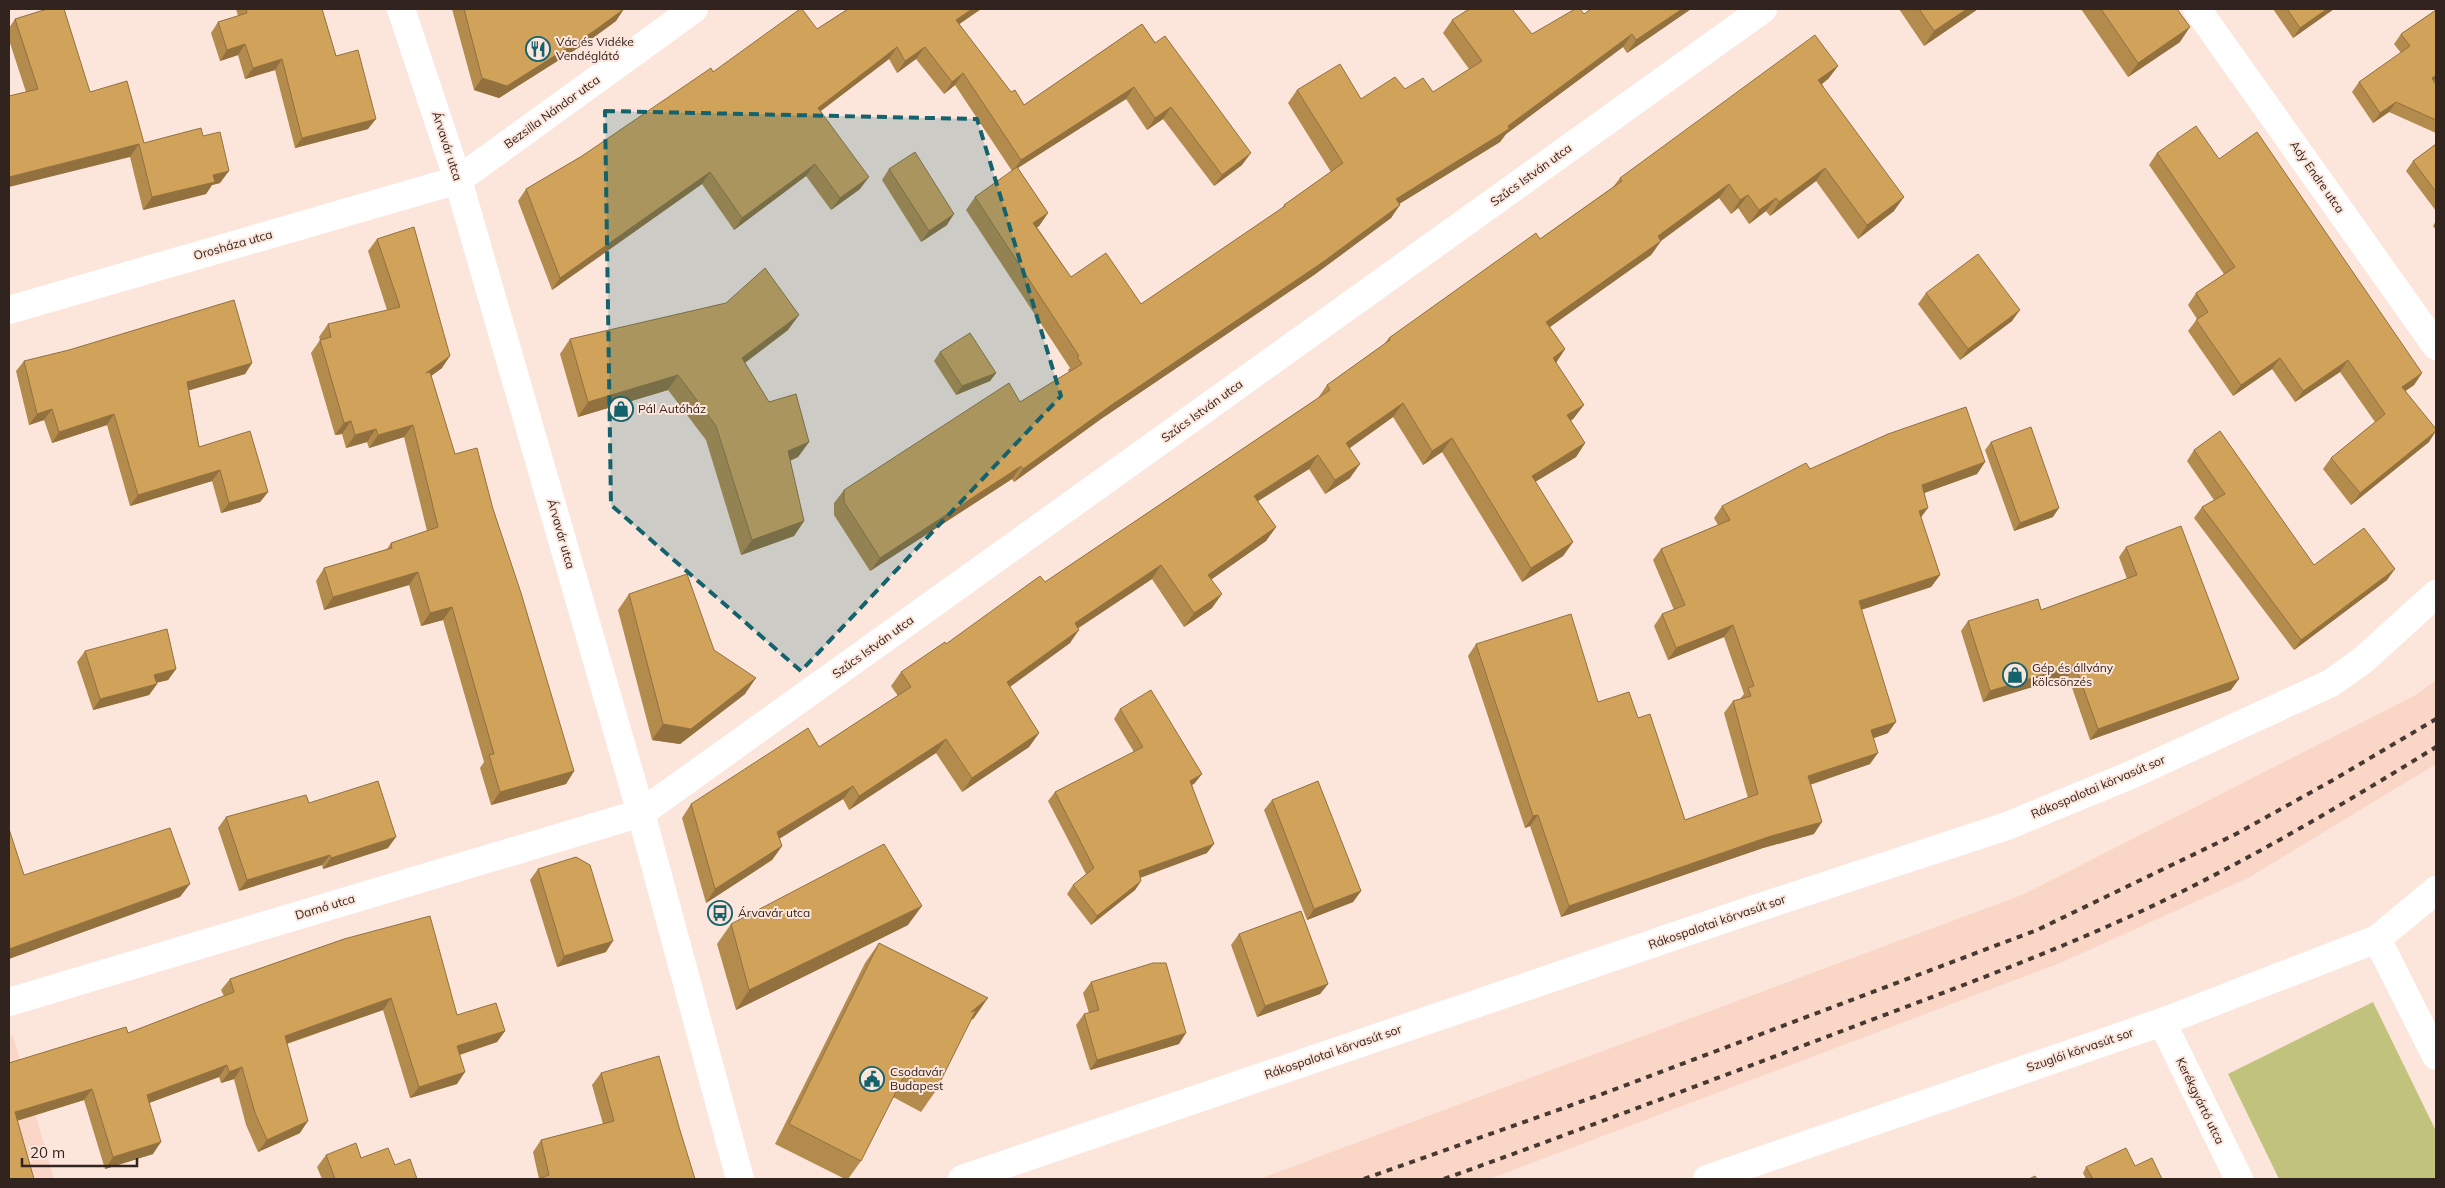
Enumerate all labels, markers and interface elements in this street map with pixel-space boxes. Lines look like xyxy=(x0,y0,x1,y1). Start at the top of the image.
place label: Vác és Vidéke Vendéglátó xyxy=(556,34,634,63)
restaurant icon: Vác és Vidéke Vendéglátó xyxy=(525,36,551,62)
street label: Bezsilla Nándor utca xyxy=(501,72,602,151)
street label: Árvavár utca xyxy=(429,109,466,182)
street label: Ady Endre utca xyxy=(2287,138,2348,216)
street label: Szűcs István utca xyxy=(1487,140,1574,209)
street label: Orosháza utca xyxy=(192,226,274,263)
street label: Szűcs István utca xyxy=(1158,376,1245,445)
shop icon: Pál Autóház xyxy=(608,396,634,422)
place label: Pál Autóház xyxy=(638,401,706,416)
street label: Árvavár utca xyxy=(544,497,579,571)
street label: Szűcs István utca xyxy=(829,612,916,681)
place label: Gép és állvány kölcsönzés xyxy=(2032,660,2114,689)
shop icon: Gép és állvány kölcsönzés xyxy=(2002,662,2028,688)
street label: Rákospalotai körvasút sor xyxy=(2029,751,2168,822)
street label: Darnó utca xyxy=(293,890,357,923)
street label: Rákospalotai körvasút sor xyxy=(1646,891,1788,952)
bus stop icon: Árvavár utca xyxy=(707,900,733,926)
place label: Árvavár utca xyxy=(738,905,810,920)
street label: Rákospalotai körvasút sor xyxy=(1262,1021,1404,1082)
street label: Szuglói körvasút sor xyxy=(2024,1024,2136,1075)
street label: Kerékgyártó utca xyxy=(2173,1055,2228,1147)
place label: Csodavár Budapest xyxy=(890,1064,944,1093)
public building icon: Csodavár Budapest xyxy=(859,1066,885,1092)
scale bar xyxy=(22,1136,138,1168)
text: 20 m xyxy=(30,1143,65,1162)

